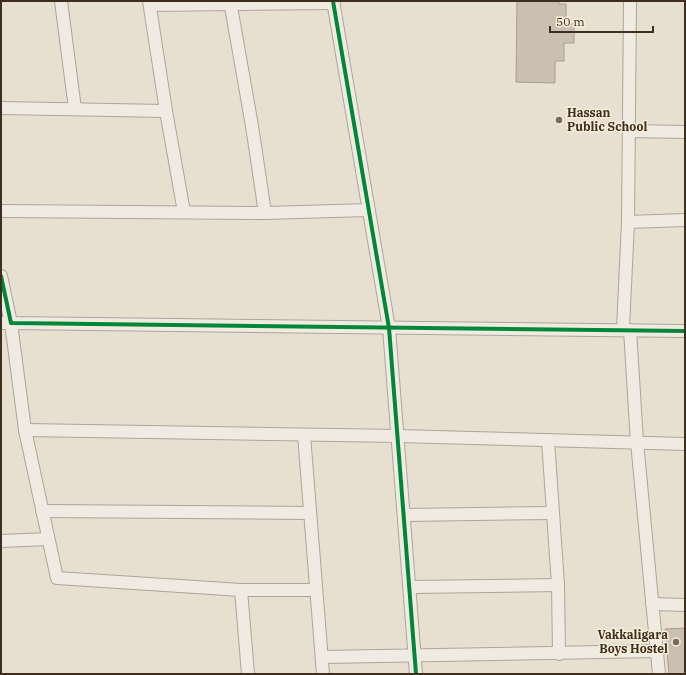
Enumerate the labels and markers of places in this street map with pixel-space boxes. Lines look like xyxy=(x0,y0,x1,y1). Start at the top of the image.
place label: Hassan Public School xyxy=(567,105,647,134)
marker: Hassan Public School xyxy=(554,115,564,125)
place label: Vakkaligara Boys Hostel xyxy=(598,627,668,656)
marker: Vakkaligara Boys Hostel xyxy=(671,637,681,647)

